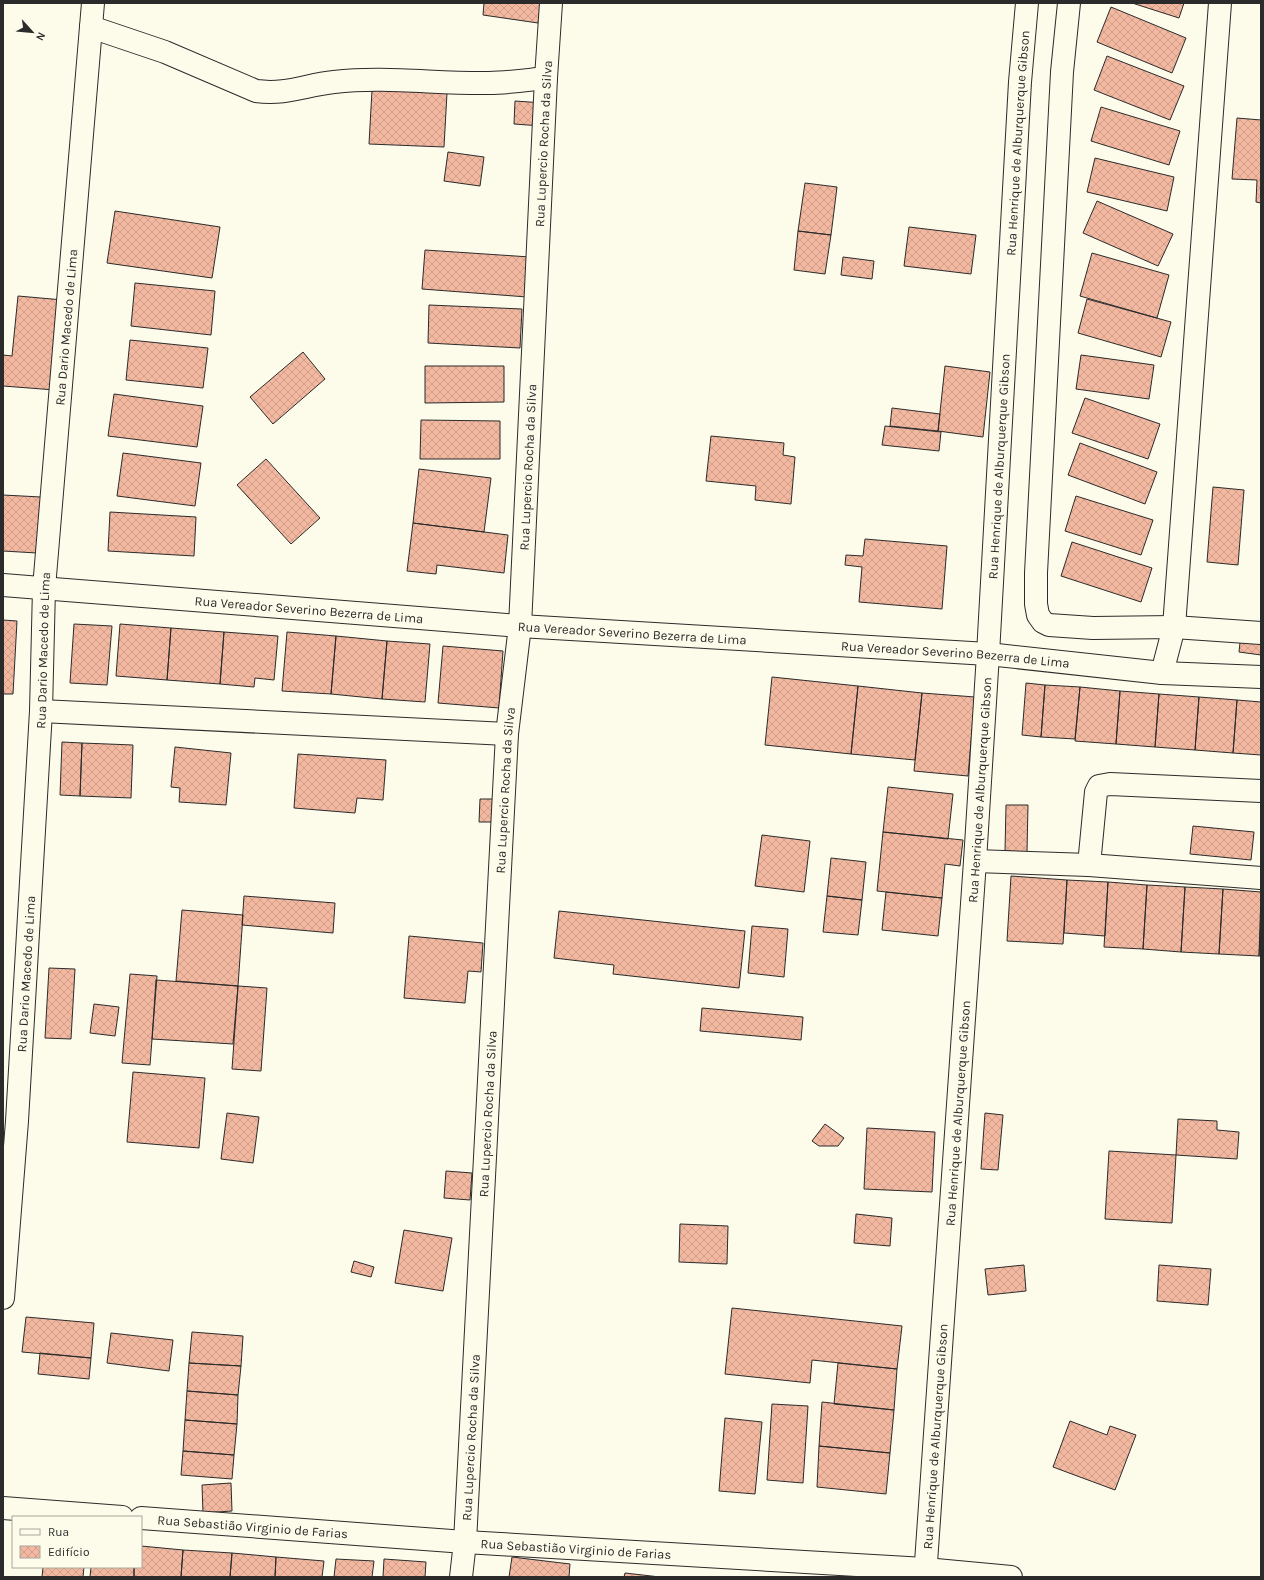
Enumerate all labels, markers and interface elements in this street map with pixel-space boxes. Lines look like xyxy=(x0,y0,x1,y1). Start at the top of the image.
north arrow xyxy=(12,12,52,52)
text: N xyxy=(33,30,48,43)
street label: Rua Henrique de Alburquerque Gibson xyxy=(1003,30,1033,256)
street label: Rua Lupercio Rocha da Silva xyxy=(532,60,555,227)
street label: Rua Dario Macedo de Lima xyxy=(52,248,80,406)
street label: Rua Henrique de Alburquerque Gibson xyxy=(985,353,1013,580)
street label: Rua Lupercio Rocha da Silva xyxy=(517,384,539,551)
street label: Rua Dario Macedo de Lima xyxy=(33,571,53,729)
street label: Rua Vereador Severino Bezerra de Lima xyxy=(194,593,424,626)
street label: Rua Vereador Severino Bezerra de Lima xyxy=(517,619,747,648)
street label: Rua Vereador Severino Bezerra de Lima xyxy=(841,638,1071,671)
street label: Rua Henrique de Alburquerque Gibson xyxy=(965,677,995,903)
street label: Rua Lupercio Rocha da Silva xyxy=(493,706,518,874)
street label: Rua Dario Macedo de Lima xyxy=(14,895,38,1053)
street label: Rua Henrique de Alburquerque Gibson xyxy=(943,1000,973,1226)
street label: Rua Lupercio Rocha da Silva xyxy=(476,1030,500,1198)
street label: Rua Henrique de Alburquerque Gibson xyxy=(920,1323,951,1550)
street label: Rua Lupercio Rocha da Silva xyxy=(459,1354,483,1521)
street label: Rua Sebastião Virginio de Farias xyxy=(157,1512,349,1541)
legend xyxy=(12,1516,142,1568)
text: Rua xyxy=(48,1525,69,1539)
street label: Rua Sebastião Virginio de Farias xyxy=(480,1536,672,1562)
text: Edifício xyxy=(48,1545,89,1559)

